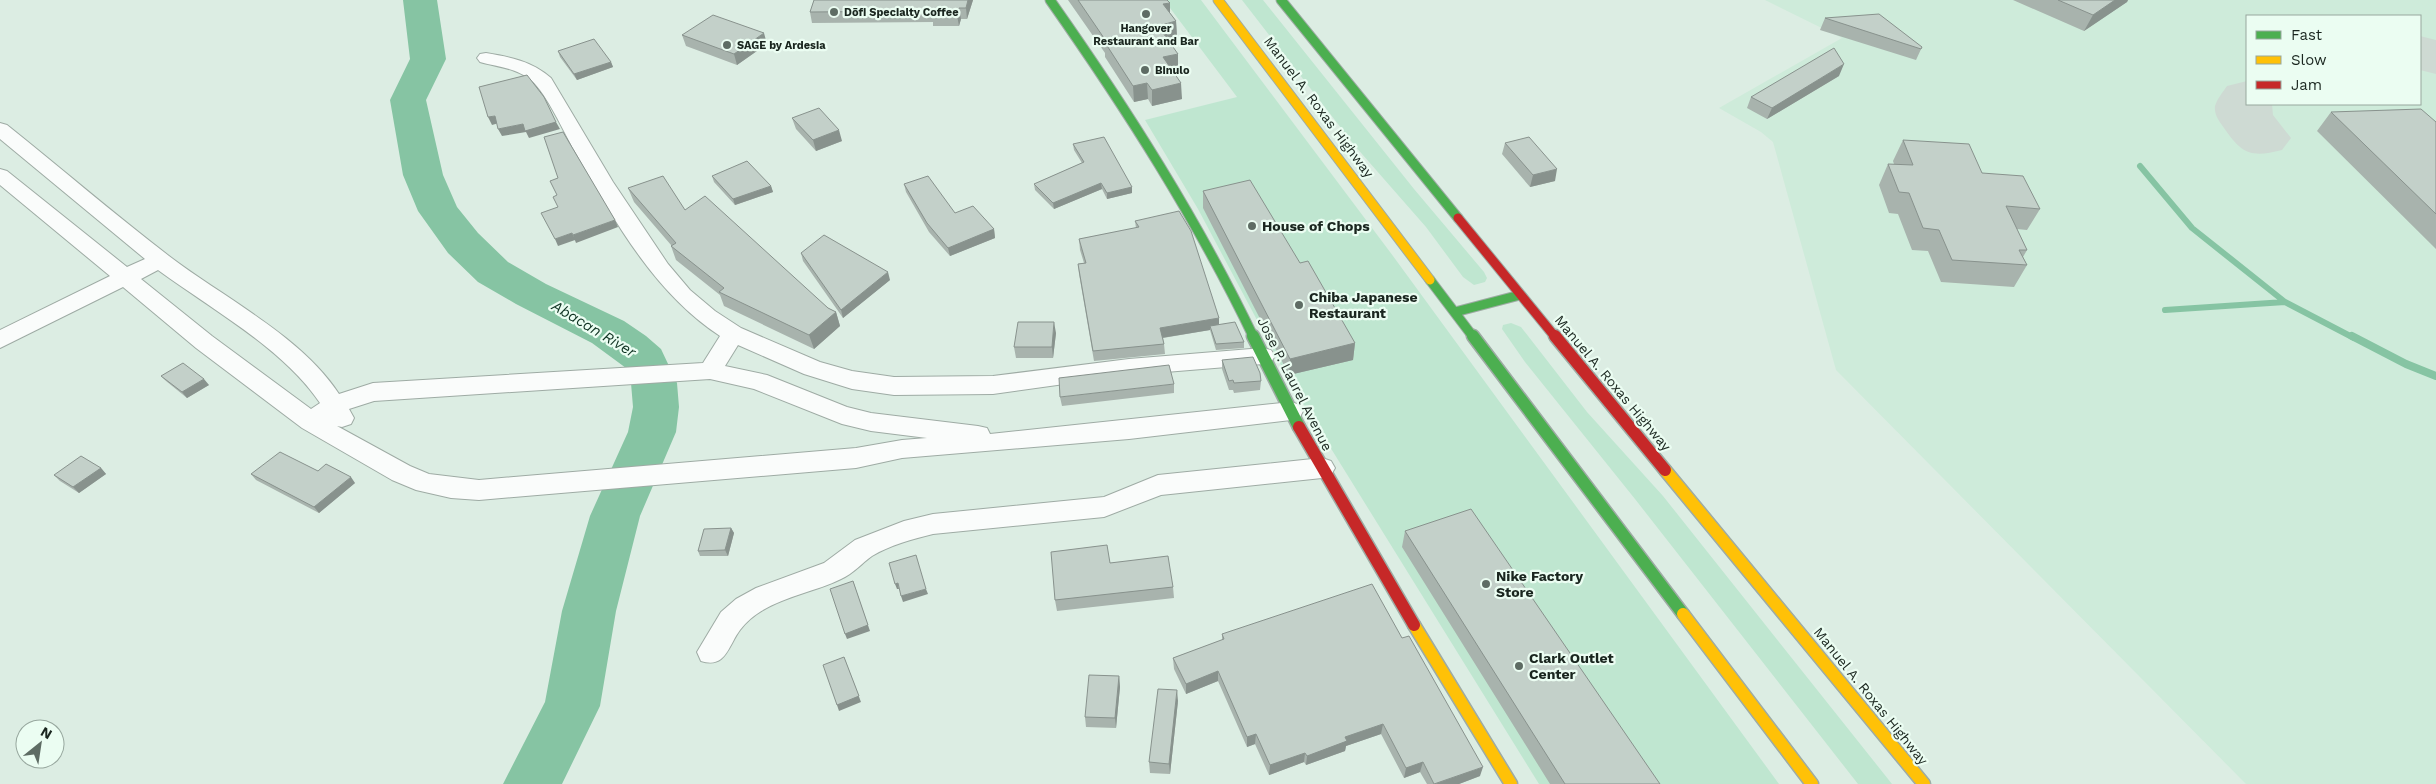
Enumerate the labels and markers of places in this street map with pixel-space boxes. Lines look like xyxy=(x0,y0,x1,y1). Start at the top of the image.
marker: Dōfi Specialty Coffee xyxy=(828,6,840,18)
place label: Dōfi Specialty Coffee xyxy=(844,6,959,19)
marker: Hangover Restaurant and Bar xyxy=(1140,8,1152,20)
place label: Hangover Restaurant and Bar xyxy=(1093,22,1199,48)
marker: SAGE by Ardesia xyxy=(721,39,733,51)
place label: SAGE by Ardesia xyxy=(737,39,826,52)
marker: Binulo xyxy=(1139,64,1151,76)
place label: Binulo xyxy=(1155,64,1190,77)
place label: House of Chops xyxy=(1262,218,1370,234)
marker: House of Chops xyxy=(1246,220,1258,232)
place label: Chiba Japanese Restaurant xyxy=(1309,289,1418,321)
marker: Chiba Japanese Restaurant xyxy=(1293,299,1305,311)
place label: Nike Factory Store xyxy=(1496,568,1583,600)
marker: Nike Factory Store xyxy=(1480,578,1492,590)
place label: Clark Outlet Center xyxy=(1529,650,1614,682)
marker: Clark Outlet Center xyxy=(1513,660,1525,672)

